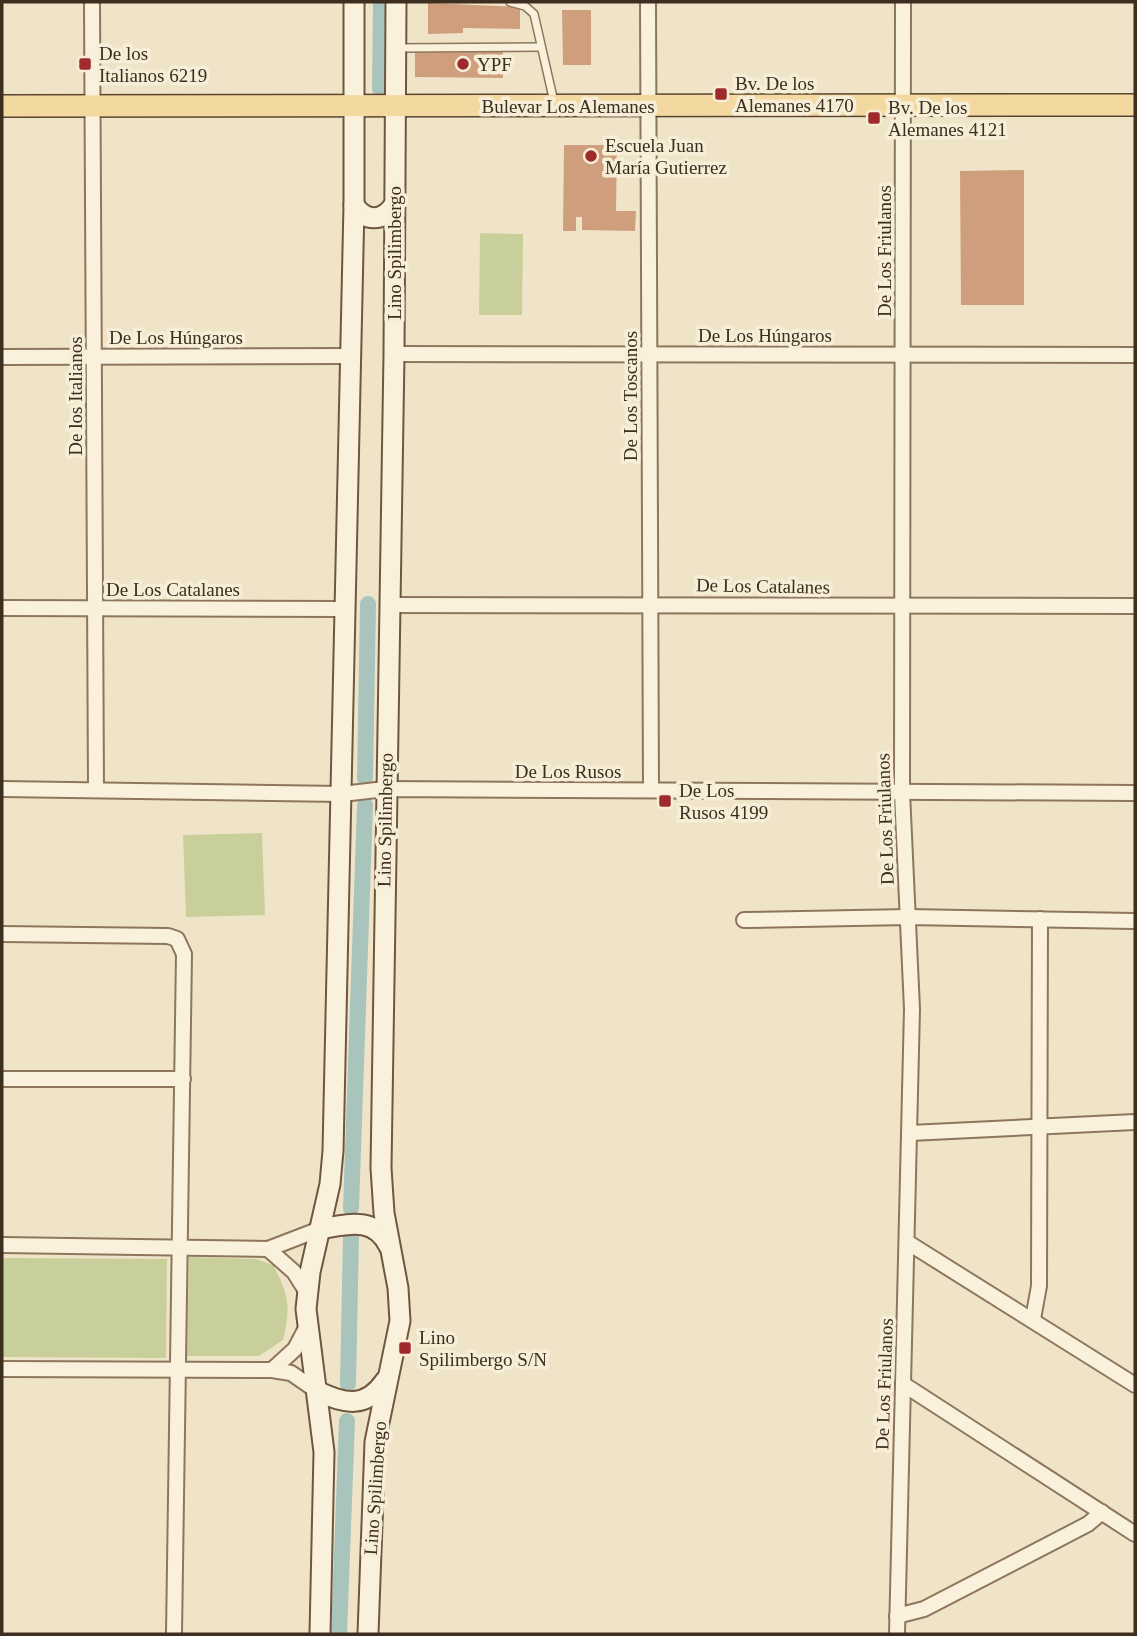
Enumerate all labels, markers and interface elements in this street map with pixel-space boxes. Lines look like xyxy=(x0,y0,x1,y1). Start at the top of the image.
place label: De los Italianos 6219 xyxy=(99,43,207,86)
place label: YPF xyxy=(477,54,512,75)
marker: De los Italianos 6219 xyxy=(77,56,93,72)
marker: YPF xyxy=(455,56,471,72)
place label: Bv. De los Alemanes 4170 xyxy=(735,73,854,116)
marker: Bv. De los Alemanes 4170 xyxy=(713,86,729,102)
street label: Bulevar Los Alemanes xyxy=(481,96,655,117)
place label: Bv. De los Alemanes 4121 xyxy=(888,97,1007,140)
marker: Bv. De los Alemanes 4121 xyxy=(866,110,882,126)
place label: Escuela Juan María Gutierrez xyxy=(605,135,727,178)
marker: Escuela Juan María Gutierrez xyxy=(583,148,599,164)
street label: De Los Friulanos xyxy=(874,185,895,317)
street label: Lino Spilimbergo xyxy=(384,186,405,320)
street label: De Los Húngaros xyxy=(698,325,832,346)
street label: De Los Húngaros xyxy=(109,327,243,348)
street label: De Los Toscanos xyxy=(620,331,641,461)
street label: De los Italianos xyxy=(65,336,86,456)
street label: De Los Catalanes xyxy=(696,574,830,598)
street label: De Los Catalanes xyxy=(106,579,240,600)
street label: Lino Spilimbergo xyxy=(373,753,397,887)
street label: De Los Friulanos xyxy=(872,753,898,885)
street label: De Los Rusos xyxy=(515,761,621,782)
place label: De Los Rusos 4199 xyxy=(679,780,768,823)
marker: De Los Rusos 4199 xyxy=(657,793,673,809)
street label: De Los Friulanos xyxy=(871,1318,897,1450)
place label: Lino Spilimbergo S/N xyxy=(419,1327,547,1370)
marker: Lino Spilimbergo S/N xyxy=(397,1340,413,1356)
street label: Lino Spilimbergo xyxy=(360,1420,390,1556)

